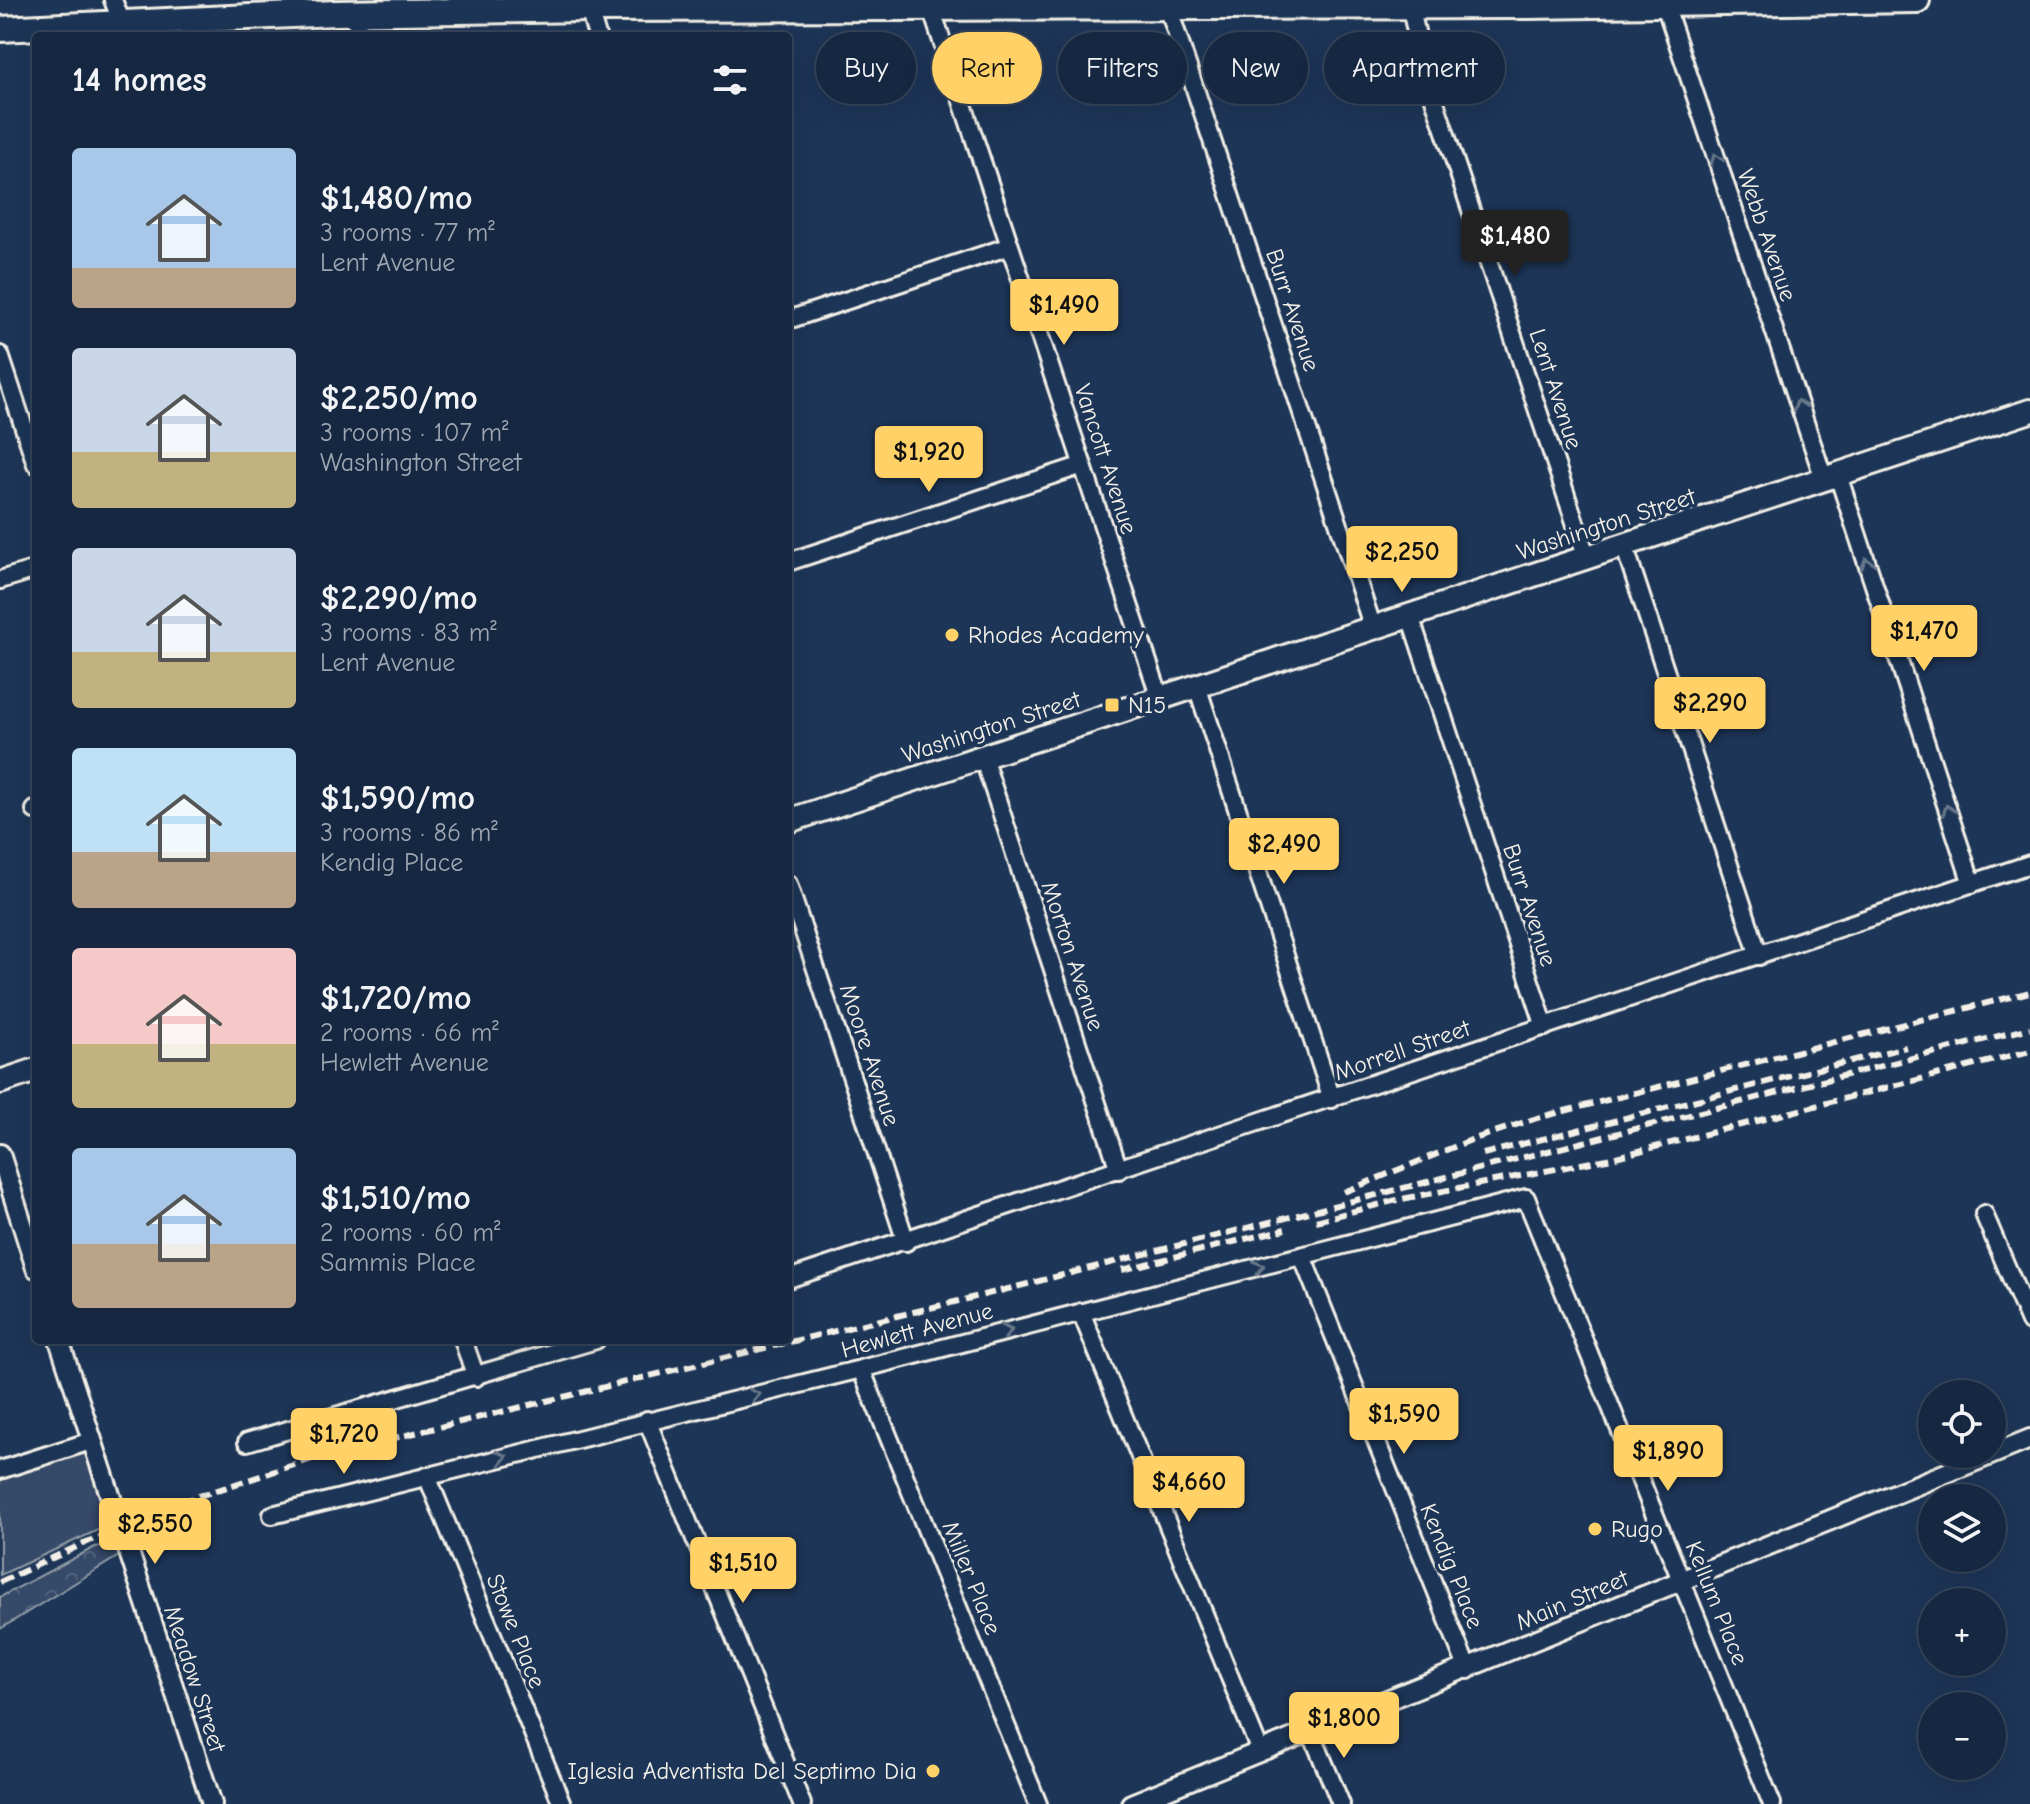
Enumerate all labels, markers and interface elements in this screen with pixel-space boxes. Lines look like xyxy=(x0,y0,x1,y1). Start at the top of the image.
chip: Buy xyxy=(816,32,916,104)
chip: Rent xyxy=(932,32,1042,104)
chip: Filters xyxy=(1058,32,1187,104)
chip: New xyxy=(1203,32,1308,104)
chip: Apartment xyxy=(1324,32,1505,104)
icon: filters xyxy=(708,58,752,102)
text: 14 homes xyxy=(72,60,207,100)
one-way arrow xyxy=(1710,153,1726,167)
street label: Webb Avenue xyxy=(1731,165,1803,305)
text: $1,480/mo xyxy=(320,178,473,218)
icon: home xyxy=(136,180,232,276)
pin: $1,480 xyxy=(1450,210,1580,278)
text: 3 rooms · 77 m² xyxy=(320,218,495,248)
text: $1,480 xyxy=(1479,221,1551,251)
street label: Burr Avenue xyxy=(1260,245,1326,375)
text: Lent Avenue xyxy=(320,248,455,278)
pin: $1,490 xyxy=(999,279,1129,347)
text: $1,490 xyxy=(1028,290,1100,320)
street label: Lent Avenue xyxy=(1523,325,1589,453)
text: $2,250/mo xyxy=(320,378,478,418)
icon: home xyxy=(136,380,232,476)
street label: Vancott Avenue xyxy=(1069,380,1143,538)
one-way arrow xyxy=(1792,399,1808,413)
text: 3 rooms · 107 m² xyxy=(320,418,509,448)
pin: $1,920 xyxy=(864,426,994,494)
text: $1,920 xyxy=(893,437,965,467)
text: Washington Street xyxy=(320,448,522,478)
street label: Washington Street xyxy=(1513,482,1700,566)
pin: $2,250 xyxy=(1337,526,1467,594)
text: $2,250 xyxy=(1364,537,1440,567)
one-way arrow xyxy=(1860,557,1876,571)
text: $2,290/mo xyxy=(320,578,478,618)
icon: home xyxy=(136,580,232,676)
pin: $1,470 xyxy=(1859,605,1989,673)
text: $1,470 xyxy=(1889,616,1959,646)
text: 3 rooms · 83 m² xyxy=(320,618,497,648)
place label: Rhodes Academy xyxy=(968,621,1144,649)
marker: Rhodes Academy xyxy=(943,626,961,644)
text: Lent Avenue xyxy=(320,648,455,678)
pin: $2,290 xyxy=(1645,677,1775,745)
street label: Washington Street xyxy=(898,685,1085,769)
text: $2,290 xyxy=(1673,688,1747,718)
place label: N15 xyxy=(1128,691,1166,719)
marker: N15 xyxy=(1103,696,1121,714)
text: $1,590/mo xyxy=(320,778,475,818)
icon: home xyxy=(136,780,232,876)
one-way arrow xyxy=(1941,804,1957,818)
text: 3 rooms · 86 m² xyxy=(320,818,498,848)
pin: $2,490 xyxy=(1219,818,1349,886)
text: $2,490 xyxy=(1247,829,1321,859)
street label: Burr Avenue xyxy=(1497,840,1563,970)
text: Kendig Place xyxy=(320,848,463,878)
street label: Morton Avenue xyxy=(1036,878,1110,1034)
text: $1,720/mo xyxy=(320,978,472,1018)
icon: home xyxy=(136,980,232,1076)
street label: Moore Avenue xyxy=(834,980,906,1130)
street label: Morrell Street xyxy=(1330,1013,1475,1086)
text: 2 rooms · 66 m² xyxy=(320,1018,499,1048)
text: Hewlett Avenue xyxy=(320,1048,489,1078)
text: $1,510/mo xyxy=(320,1178,471,1218)
icon: home xyxy=(136,1180,232,1276)
text: 2 rooms · 60 m² xyxy=(320,1218,501,1248)
text: Sammis Place xyxy=(320,1248,475,1278)
one-way arrow xyxy=(1251,1260,1265,1277)
street label: Hewlett Avenue xyxy=(838,1296,996,1364)
one-way arrow xyxy=(999,1324,1013,1341)
map controls xyxy=(1918,1380,2006,1780)
button: locate xyxy=(1918,1380,2006,1468)
one-way arrow xyxy=(747,1387,761,1404)
pin: $1,590 xyxy=(1339,1388,1469,1456)
text: $1,590 xyxy=(1367,1399,1441,1429)
pin: $1,720 xyxy=(279,1408,409,1476)
text: $1,720 xyxy=(309,1419,379,1449)
pin: $1,890 xyxy=(1603,1425,1733,1493)
text: $1,890 xyxy=(1632,1436,1704,1466)
one-way arrow xyxy=(495,1449,509,1466)
pin: $4,660 xyxy=(1124,1456,1254,1524)
text: $4,660 xyxy=(1152,1467,1226,1497)
button: layers xyxy=(1918,1484,2006,1572)
pin: $2,550 xyxy=(90,1498,220,1566)
street label: Kendig Place xyxy=(1414,1499,1490,1633)
text: $2,550 xyxy=(117,1509,193,1539)
place label: Rugo xyxy=(1611,1515,1663,1543)
street label: Miller Place xyxy=(936,1517,1008,1639)
marker: Rugo xyxy=(1586,1520,1604,1538)
pin: $1,510 xyxy=(678,1537,808,1605)
street label: Kellum Place xyxy=(1680,1537,1754,1669)
text: $1,510 xyxy=(708,1548,778,1578)
street label: Main Street xyxy=(1512,1563,1633,1636)
street label: Stowe Place xyxy=(480,1570,552,1692)
button: + xyxy=(1918,1588,2006,1676)
street label: Meadow Street xyxy=(158,1602,232,1757)
pin: $1,800 xyxy=(1279,1692,1409,1760)
button: − xyxy=(1918,1692,2006,1780)
text: $1,800 xyxy=(1307,1703,1381,1733)
place label: Iglesia Adventista Del Septimo Dia xyxy=(567,1757,917,1785)
marker: Iglesia Adventista Del Septimo Dia xyxy=(924,1762,942,1780)

